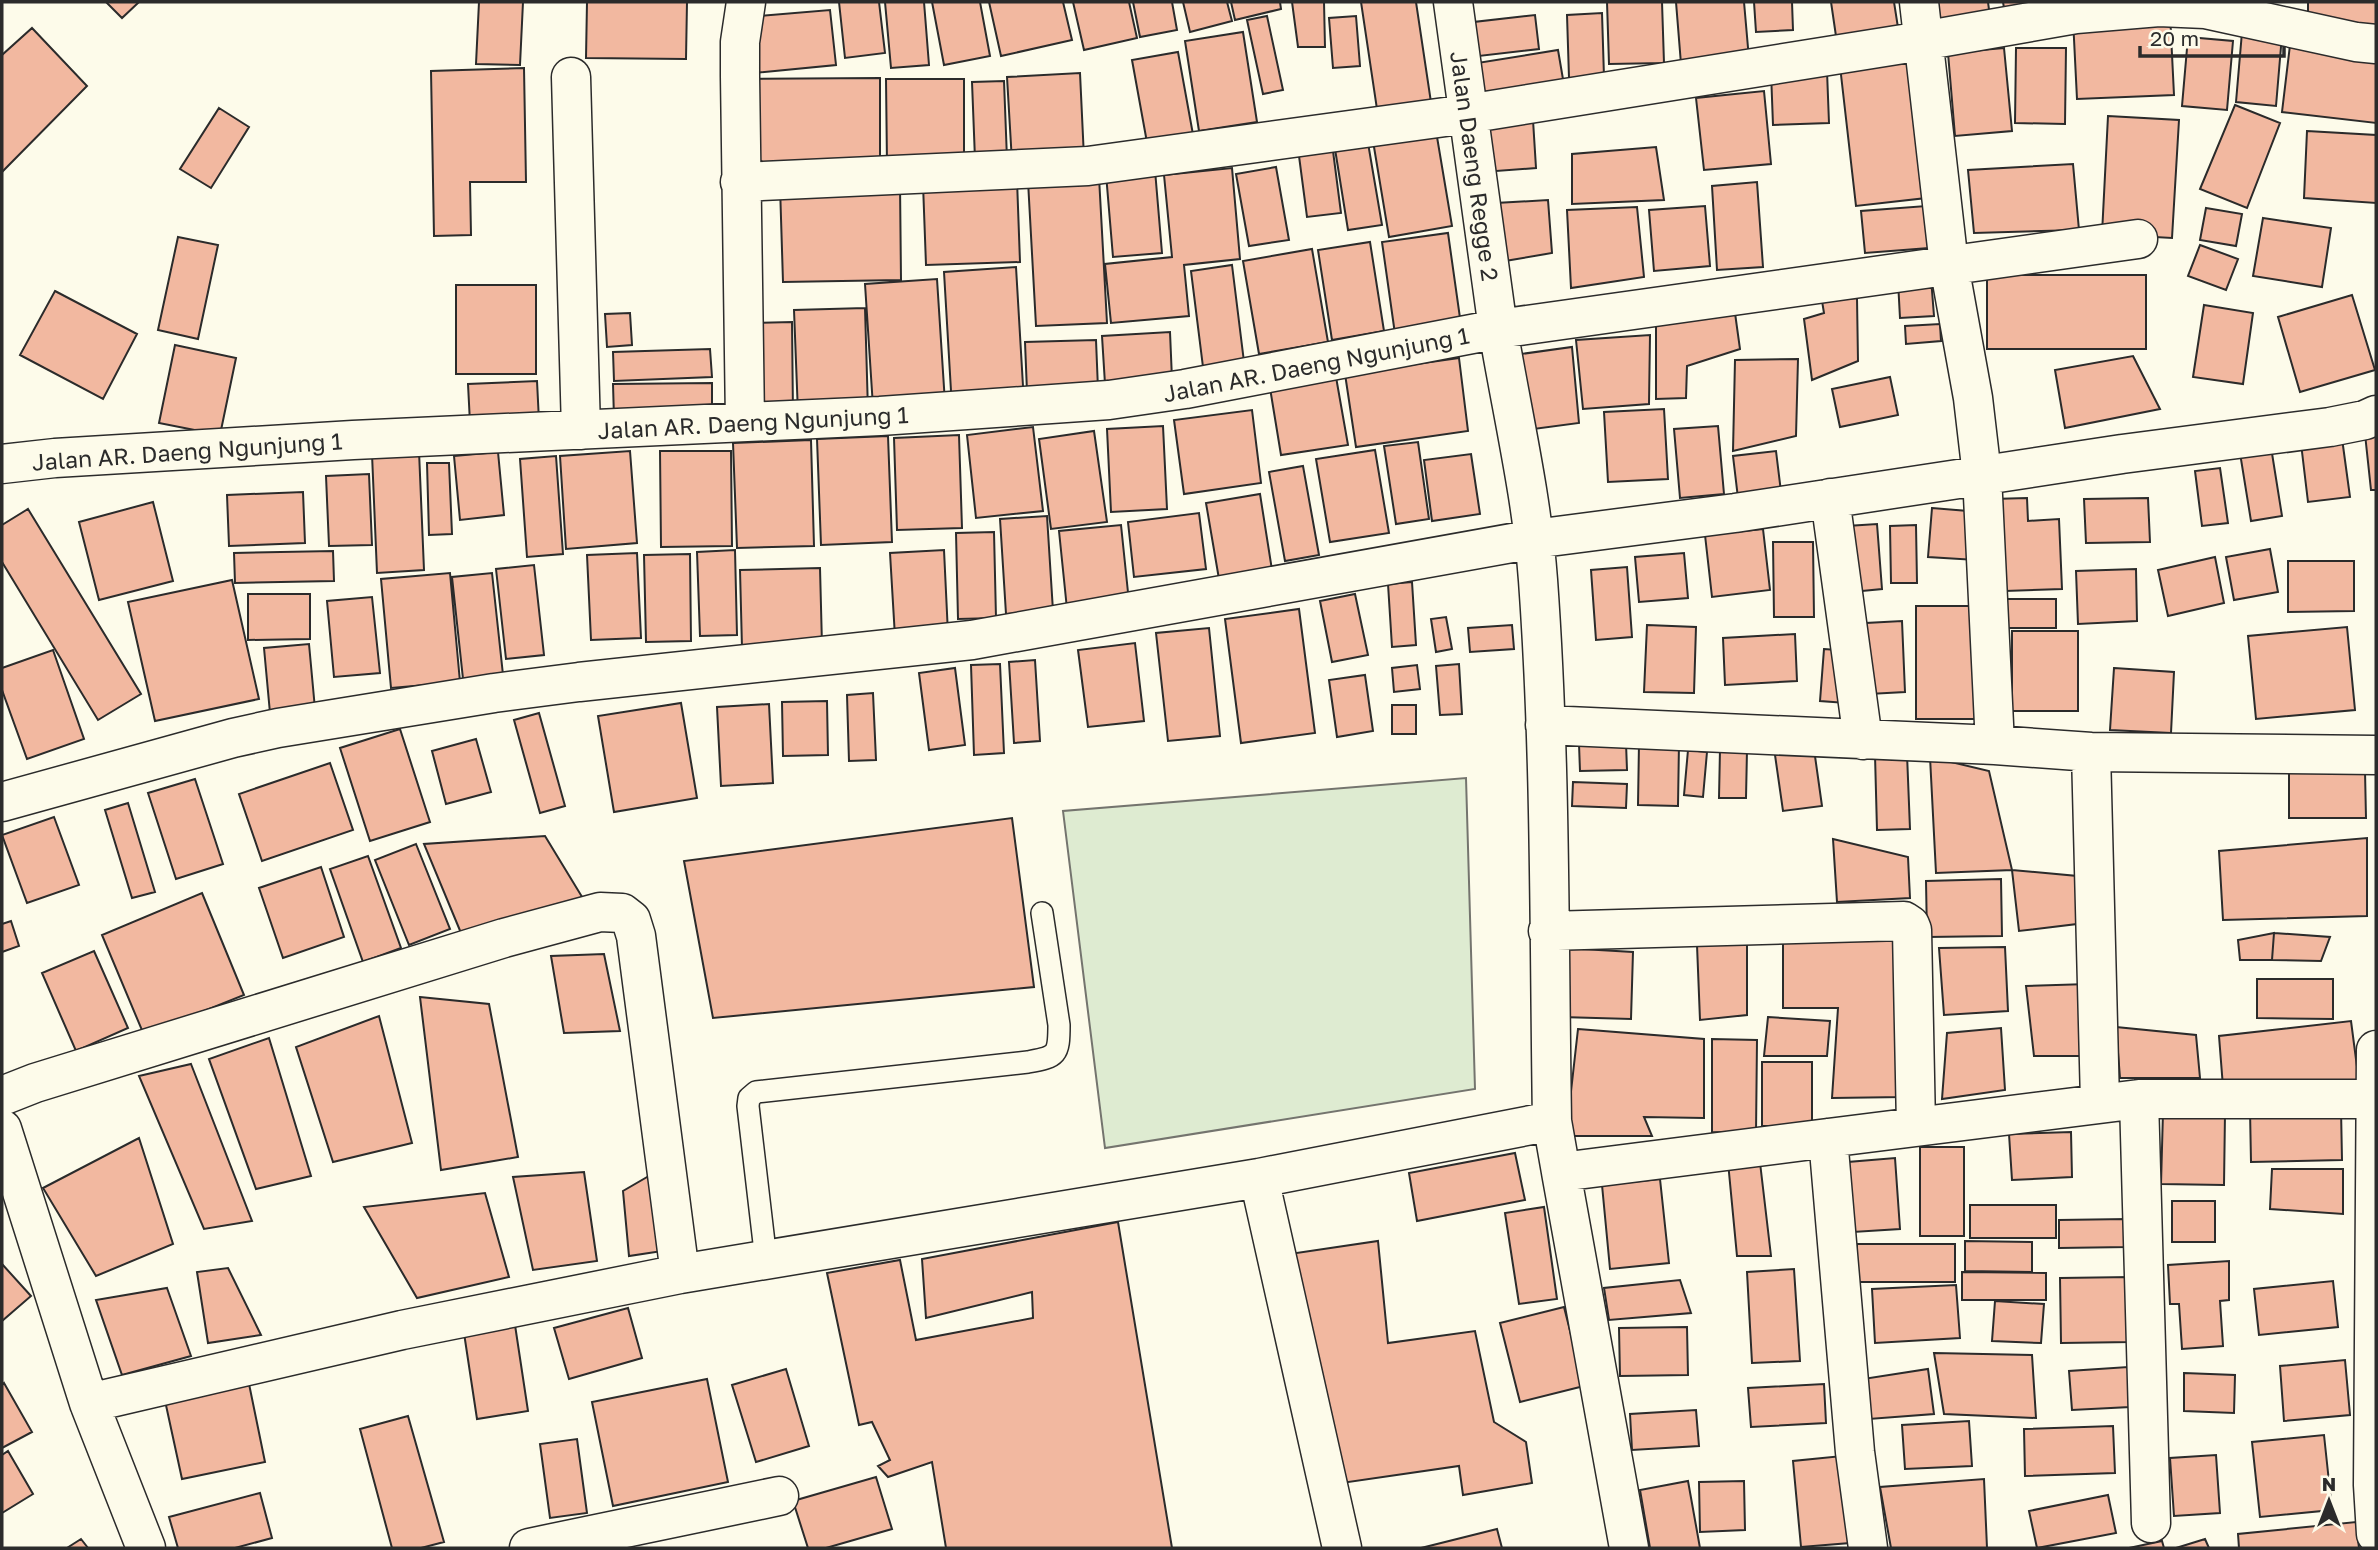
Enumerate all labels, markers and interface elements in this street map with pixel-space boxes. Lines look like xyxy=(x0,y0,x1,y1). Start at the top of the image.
scale bar xyxy=(2140,14,2284,58)
text: 20 m xyxy=(2150,25,2199,51)
street label: Jalan Daeng Regge 2 xyxy=(1445,49,1505,283)
street label: Jalan AR. Daeng Ngunjung 1 xyxy=(1161,321,1471,407)
street label: Jalan AR. Daeng Ngunjung 1 xyxy=(597,400,909,444)
street label: Jalan AR. Daeng Ngunjung 1 xyxy=(31,426,343,476)
north arrow xyxy=(2294,1466,2364,1536)
text: N xyxy=(2322,1472,2336,1495)

